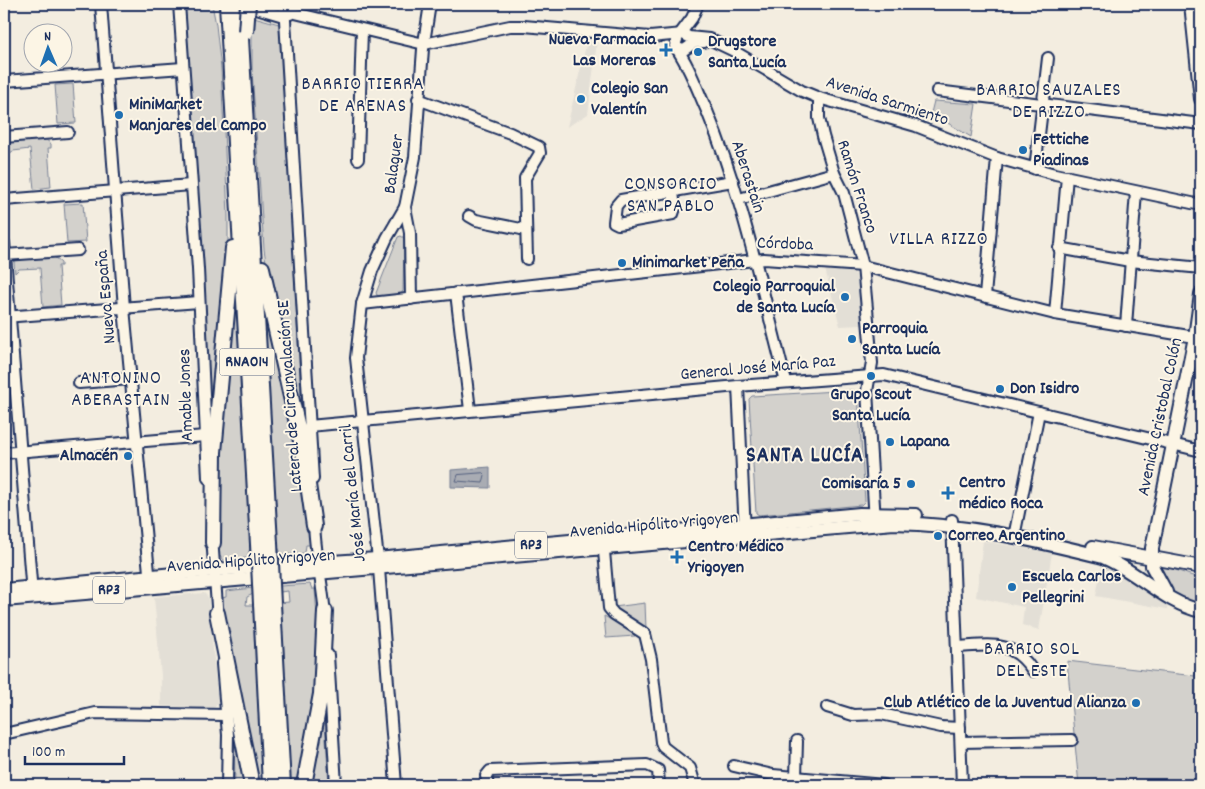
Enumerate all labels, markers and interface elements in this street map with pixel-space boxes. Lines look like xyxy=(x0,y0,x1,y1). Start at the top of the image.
north arrow xyxy=(22,22,72,72)
text: N xyxy=(44,27,52,47)
place label: Nueva Farmacia Las Moreras xyxy=(548,28,657,74)
place label: Drugstore Santa Lucía xyxy=(708,30,787,76)
marker: Nueva Farmacia Las Moreras xyxy=(660,44,672,56)
marker: Drugstore Santa Lucía xyxy=(692,46,704,58)
street label: Avenida Sarmiento xyxy=(823,70,951,134)
district label: BARRIO TIERRA DE ARENAS xyxy=(301,72,425,121)
place label: Colegio San Valentín xyxy=(591,77,668,123)
district label: BARRIO SAUZALES DE RIZZO xyxy=(976,78,1122,127)
place label: MiniMarket Manjares del Campo xyxy=(129,93,267,139)
marker: Colegio San Valentín xyxy=(575,93,587,105)
marker: MiniMarket Manjares del Campo xyxy=(113,109,125,121)
place label: Fettiche Piadinas xyxy=(1033,128,1089,174)
street label: Balaguer xyxy=(378,132,412,195)
street label: Ramón Franco xyxy=(829,137,883,237)
street label: Aberastain xyxy=(724,138,770,216)
marker: Fettiche Piadinas xyxy=(1017,144,1029,156)
district label: CONSORCIO SAN PABLO xyxy=(624,172,718,221)
district label: VILLA RIZZO xyxy=(889,227,989,254)
street label: Córdoba xyxy=(756,232,814,258)
street label: Nueva España xyxy=(90,249,124,345)
place label: Minimarket Peña xyxy=(632,251,744,276)
marker: Minimarket Peña xyxy=(616,257,628,269)
place label: Colegio Parroquial de Santa Lucía xyxy=(713,275,836,321)
marker: Colegio Parroquial de Santa Lucía xyxy=(839,291,851,303)
street label: Lateral de Circunvalación SE xyxy=(272,299,310,493)
place label: Parroquia Santa Lucía xyxy=(862,317,941,363)
marker: Parroquia Santa Lucía xyxy=(846,333,858,345)
street label: Avenida Cristobal Colón xyxy=(1132,336,1190,498)
street label: Amable Jones xyxy=(173,348,201,442)
road number: RNA014 xyxy=(220,348,274,376)
street label: General José María Paz xyxy=(679,350,837,388)
district label: ANTONINO ABERASTAIN xyxy=(71,366,171,415)
marker: Grupo Scout Santa Lucía xyxy=(865,370,877,382)
place label: Don Isidro xyxy=(1010,377,1079,402)
place label: Grupo Scout Santa Lucía xyxy=(830,383,912,429)
marker: Don Isidro xyxy=(994,383,1006,395)
street label: José María del Carril xyxy=(334,422,374,563)
place label: Lapana xyxy=(900,430,950,455)
marker: Lapana xyxy=(884,436,896,448)
district label: SANTA LUCÍA xyxy=(746,441,864,472)
place label: Almacén xyxy=(60,444,118,469)
marker: Almacén xyxy=(122,450,134,462)
place label: Centro médico Roca xyxy=(959,471,1043,517)
place label: Comisaría 5 xyxy=(822,472,901,497)
marker: Comisaría 5 xyxy=(905,478,917,490)
marker: Centro médico Roca xyxy=(941,486,955,500)
street label: Avenida Hipólito Yrigoyen xyxy=(569,506,739,546)
place label: Correo Argentino xyxy=(948,524,1065,549)
marker: Correo Argentino xyxy=(932,530,944,542)
road number: RP3 xyxy=(515,532,547,558)
place label: Centro Médico Yrigoyen xyxy=(687,535,784,581)
street label: Avenida Hipólito Yrigoyen xyxy=(166,544,336,580)
marker: Centro Médico Yrigoyen xyxy=(670,550,684,564)
place label: Escuela Carlos Pellegrini xyxy=(1022,565,1122,611)
road number: RP3 xyxy=(93,576,125,604)
marker: Escuela Carlos Pellegrini xyxy=(1006,581,1018,593)
district label: BARRIO SOL DEL ESTE xyxy=(984,637,1080,686)
place label: Club Atlético de la Juventud Alianza xyxy=(884,691,1127,716)
marker: Club Atlético de la Juventud Alianza xyxy=(1130,697,1142,709)
scale bar xyxy=(25,734,124,766)
text: 100 m xyxy=(32,742,65,764)

